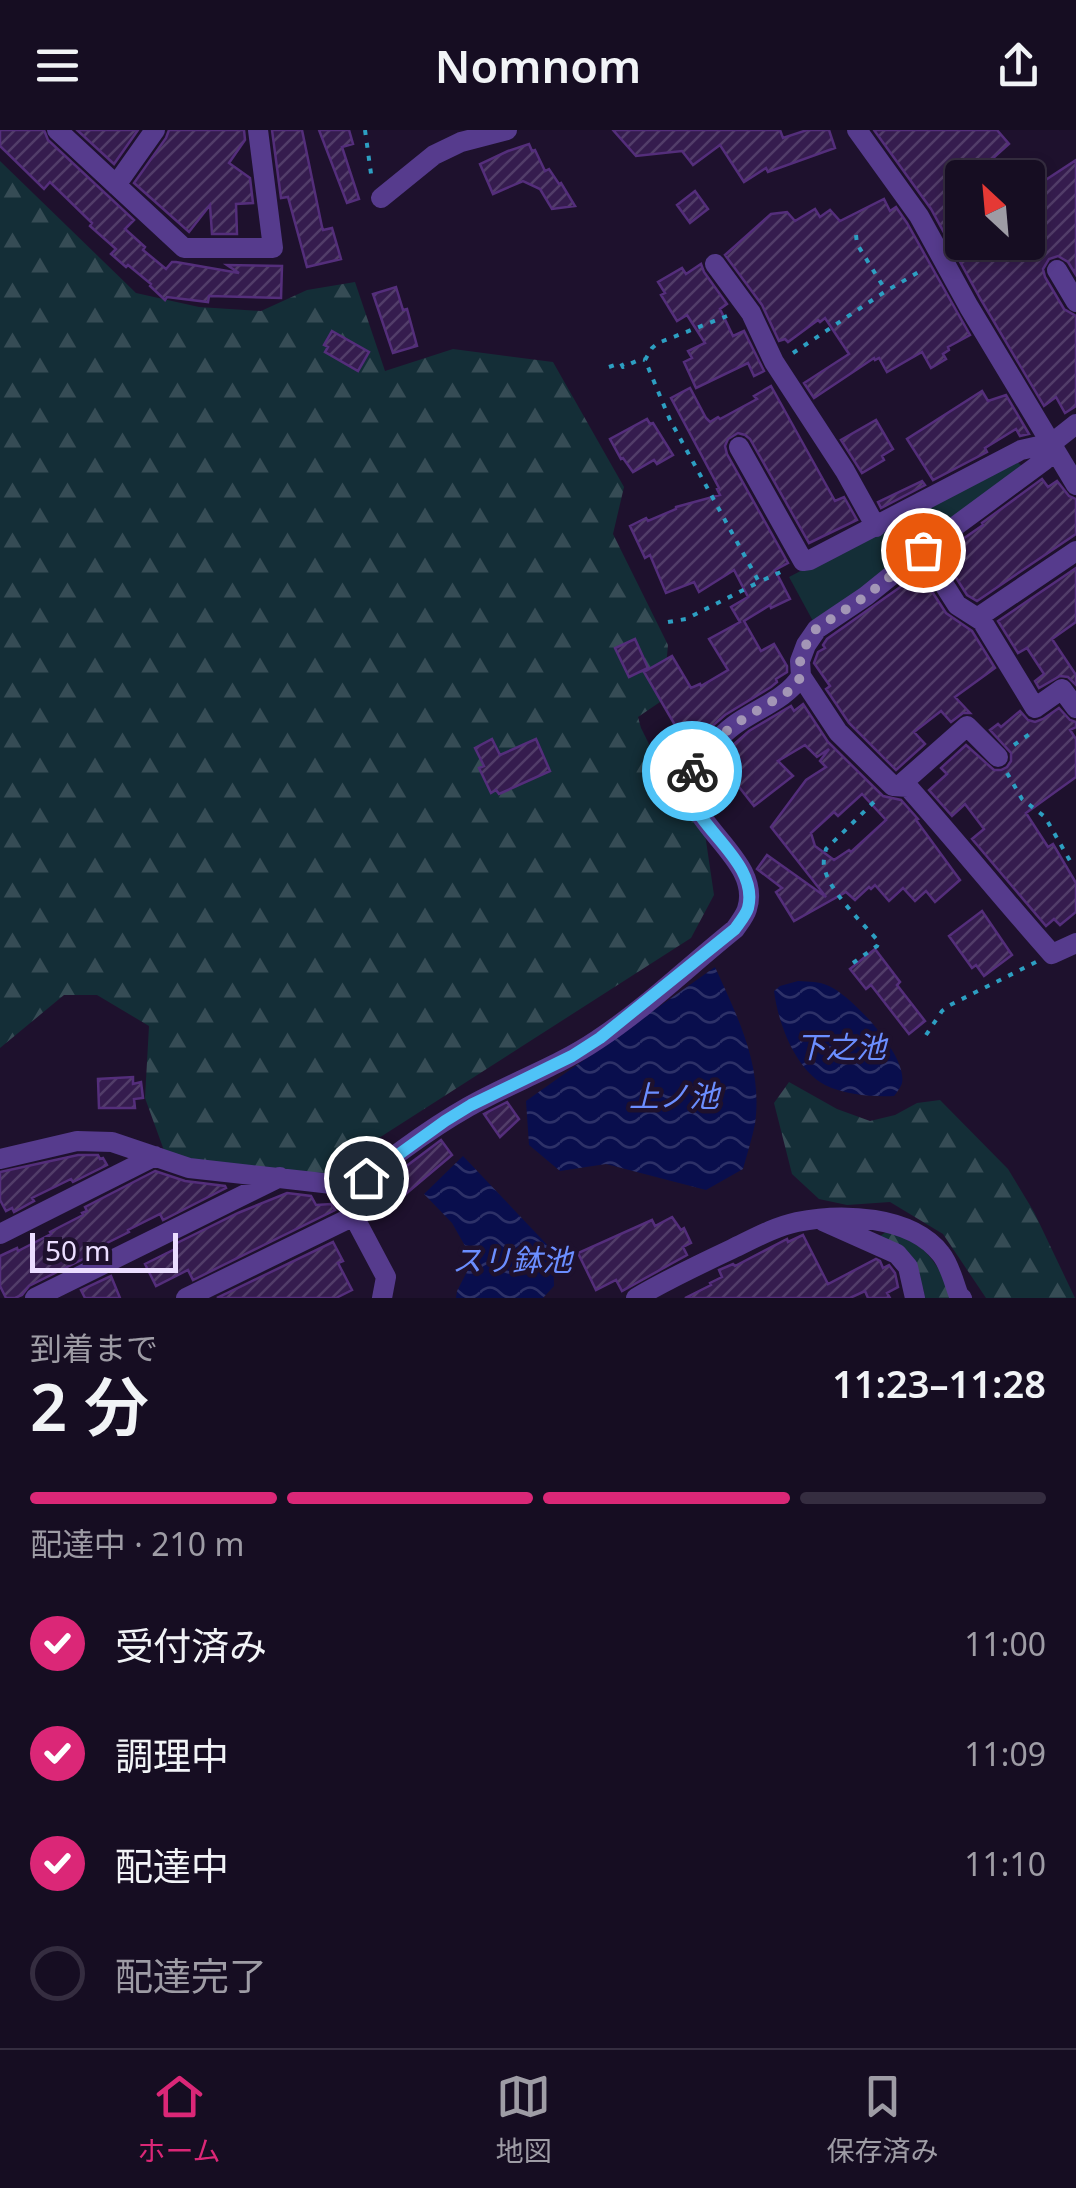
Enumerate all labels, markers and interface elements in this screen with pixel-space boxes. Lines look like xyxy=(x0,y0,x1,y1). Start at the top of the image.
text: Nomnom xyxy=(435,35,641,96)
icon: menu xyxy=(30,38,85,93)
icon: share xyxy=(991,38,1046,93)
north arrow xyxy=(945,160,1045,260)
map controls xyxy=(945,160,1045,260)
pin xyxy=(881,508,966,593)
icon: bag xyxy=(896,523,951,578)
courier xyxy=(642,721,742,821)
icon: bike xyxy=(665,744,720,799)
water label: 下之池 xyxy=(796,1026,889,1067)
water label: 上ノ池 xyxy=(629,1075,722,1116)
pin xyxy=(324,1136,409,1221)
icon: home xyxy=(339,1151,394,1206)
scale bar xyxy=(30,1228,178,1272)
text: 50 m xyxy=(45,1231,111,1269)
water label: スリ鉢池 xyxy=(452,1239,575,1280)
text: 到着まで xyxy=(30,1326,158,1369)
text: 11:23–11:28 xyxy=(832,1357,1046,1409)
text: 2 分 xyxy=(30,1362,149,1450)
text: 配達中 · 210 m xyxy=(30,1522,244,1565)
icon: check xyxy=(30,1616,85,1671)
text: 受付済み xyxy=(115,1619,267,1671)
text: 11:00 xyxy=(964,1622,1046,1665)
icon: check xyxy=(30,1726,85,1781)
text: 調理中 xyxy=(115,1729,229,1781)
text: 11:09 xyxy=(964,1732,1046,1775)
icon: check xyxy=(30,1836,85,1891)
text: 配達中 xyxy=(115,1839,229,1891)
text: 11:10 xyxy=(964,1842,1046,1885)
text: 配達完了 xyxy=(115,1949,267,2001)
tab: ホーム xyxy=(137,2069,221,2169)
tab: 地図 xyxy=(496,2069,552,2169)
tab: 保存済み xyxy=(826,2069,939,2169)

